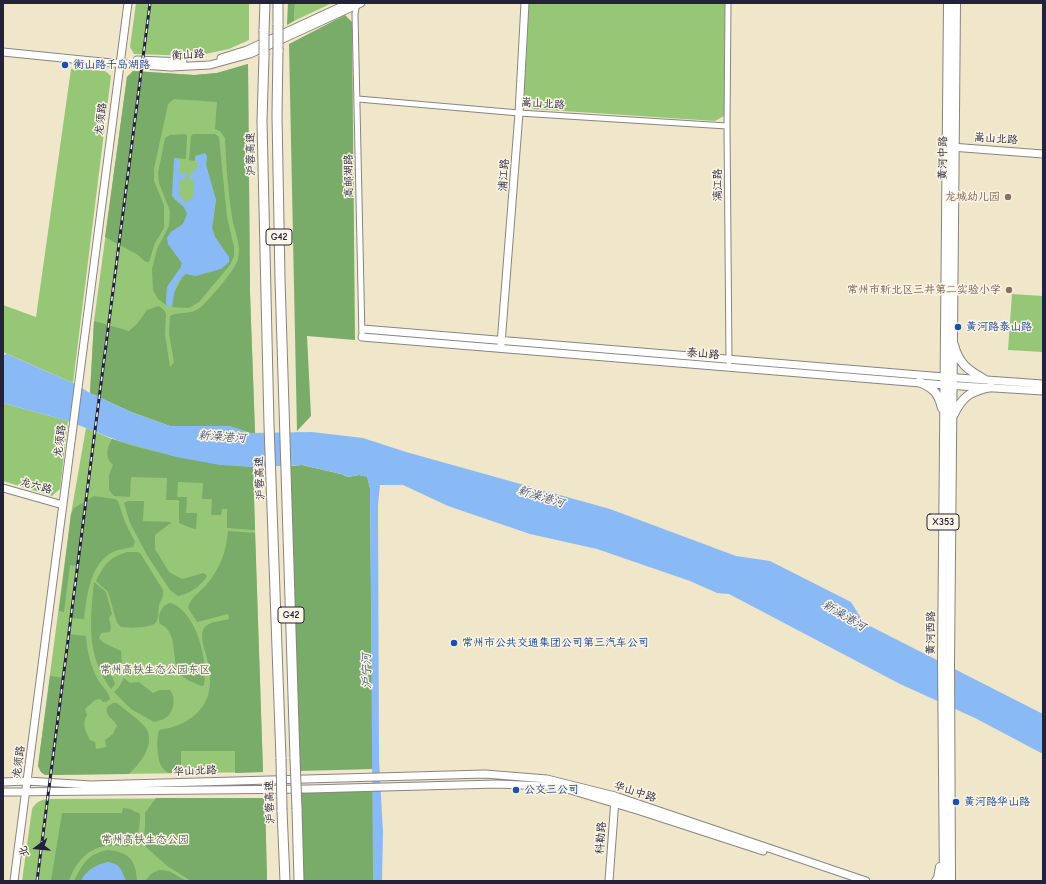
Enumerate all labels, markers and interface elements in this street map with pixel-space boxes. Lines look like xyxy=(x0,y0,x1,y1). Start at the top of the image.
street label: 衡山路 xyxy=(171,48,205,62)
place label: 衡山路千岛湖路 xyxy=(73,58,150,72)
marker: 衡山路千岛湖路 xyxy=(60,60,70,70)
street label: 嵩山北路 xyxy=(521,96,565,112)
street label: 龙须路 xyxy=(92,102,110,136)
street label: 嵩山北路 xyxy=(974,131,1018,147)
street label: 沪蓉高速 xyxy=(244,132,258,176)
street label: 黄河中路 xyxy=(936,136,950,180)
street label: 高邮湖路 xyxy=(342,154,356,198)
street label: 浦江路 xyxy=(496,158,512,192)
street label: 漓江路 xyxy=(711,169,725,201)
place label: 龙城幼儿园 xyxy=(945,190,1000,204)
marker: 龙城幼儿园 xyxy=(1003,192,1013,202)
road number: G42 xyxy=(266,229,292,245)
place label: 常州市新北区三井第二实验小学 xyxy=(847,283,1001,297)
marker: 常州市新北区三井第二实验小学 xyxy=(1004,285,1014,295)
place label: 黄河路泰山路 xyxy=(966,320,1032,334)
marker: 黄河路泰山路 xyxy=(953,322,963,332)
street label: 泰山路 xyxy=(686,346,720,362)
street label: 龙须路 xyxy=(51,424,69,458)
water label: 新澡港河 xyxy=(198,428,246,446)
street label: 沪蓉高速 xyxy=(253,456,267,500)
street label: 龙六路 xyxy=(18,475,54,497)
water label: 新澡港河 xyxy=(516,483,566,511)
road number: X353 xyxy=(927,514,959,530)
water label: 新澡港河 xyxy=(820,597,868,635)
road number: G42 xyxy=(278,607,304,623)
street label: 黄河西路 xyxy=(924,611,938,655)
place label: 常州市公共交通集团公司第三汽车公司 xyxy=(462,636,649,650)
marker: 常州市公共交通集团公司第三汽车公司 xyxy=(449,638,459,648)
water label: 沪宁河 xyxy=(359,653,375,689)
park label: 常州高铁生态公园东区 xyxy=(100,663,210,677)
street label: 龙须路 xyxy=(10,745,28,779)
street label: 华山北路 xyxy=(173,764,217,778)
street label: 华山中路 xyxy=(612,779,658,805)
street label: 沪蓉高速 xyxy=(263,780,277,824)
place label: 公交三公司 xyxy=(524,783,579,797)
marker: 公交三公司 xyxy=(511,785,521,795)
place label: 黄河路华山路 xyxy=(964,795,1030,809)
marker: 黄河路华山路 xyxy=(951,797,961,807)
street label: 科勒路 xyxy=(593,821,609,855)
north arrow xyxy=(16,828,56,868)
park label: 常州高铁生态公园 xyxy=(101,833,189,847)
text: 北 xyxy=(16,844,32,859)

